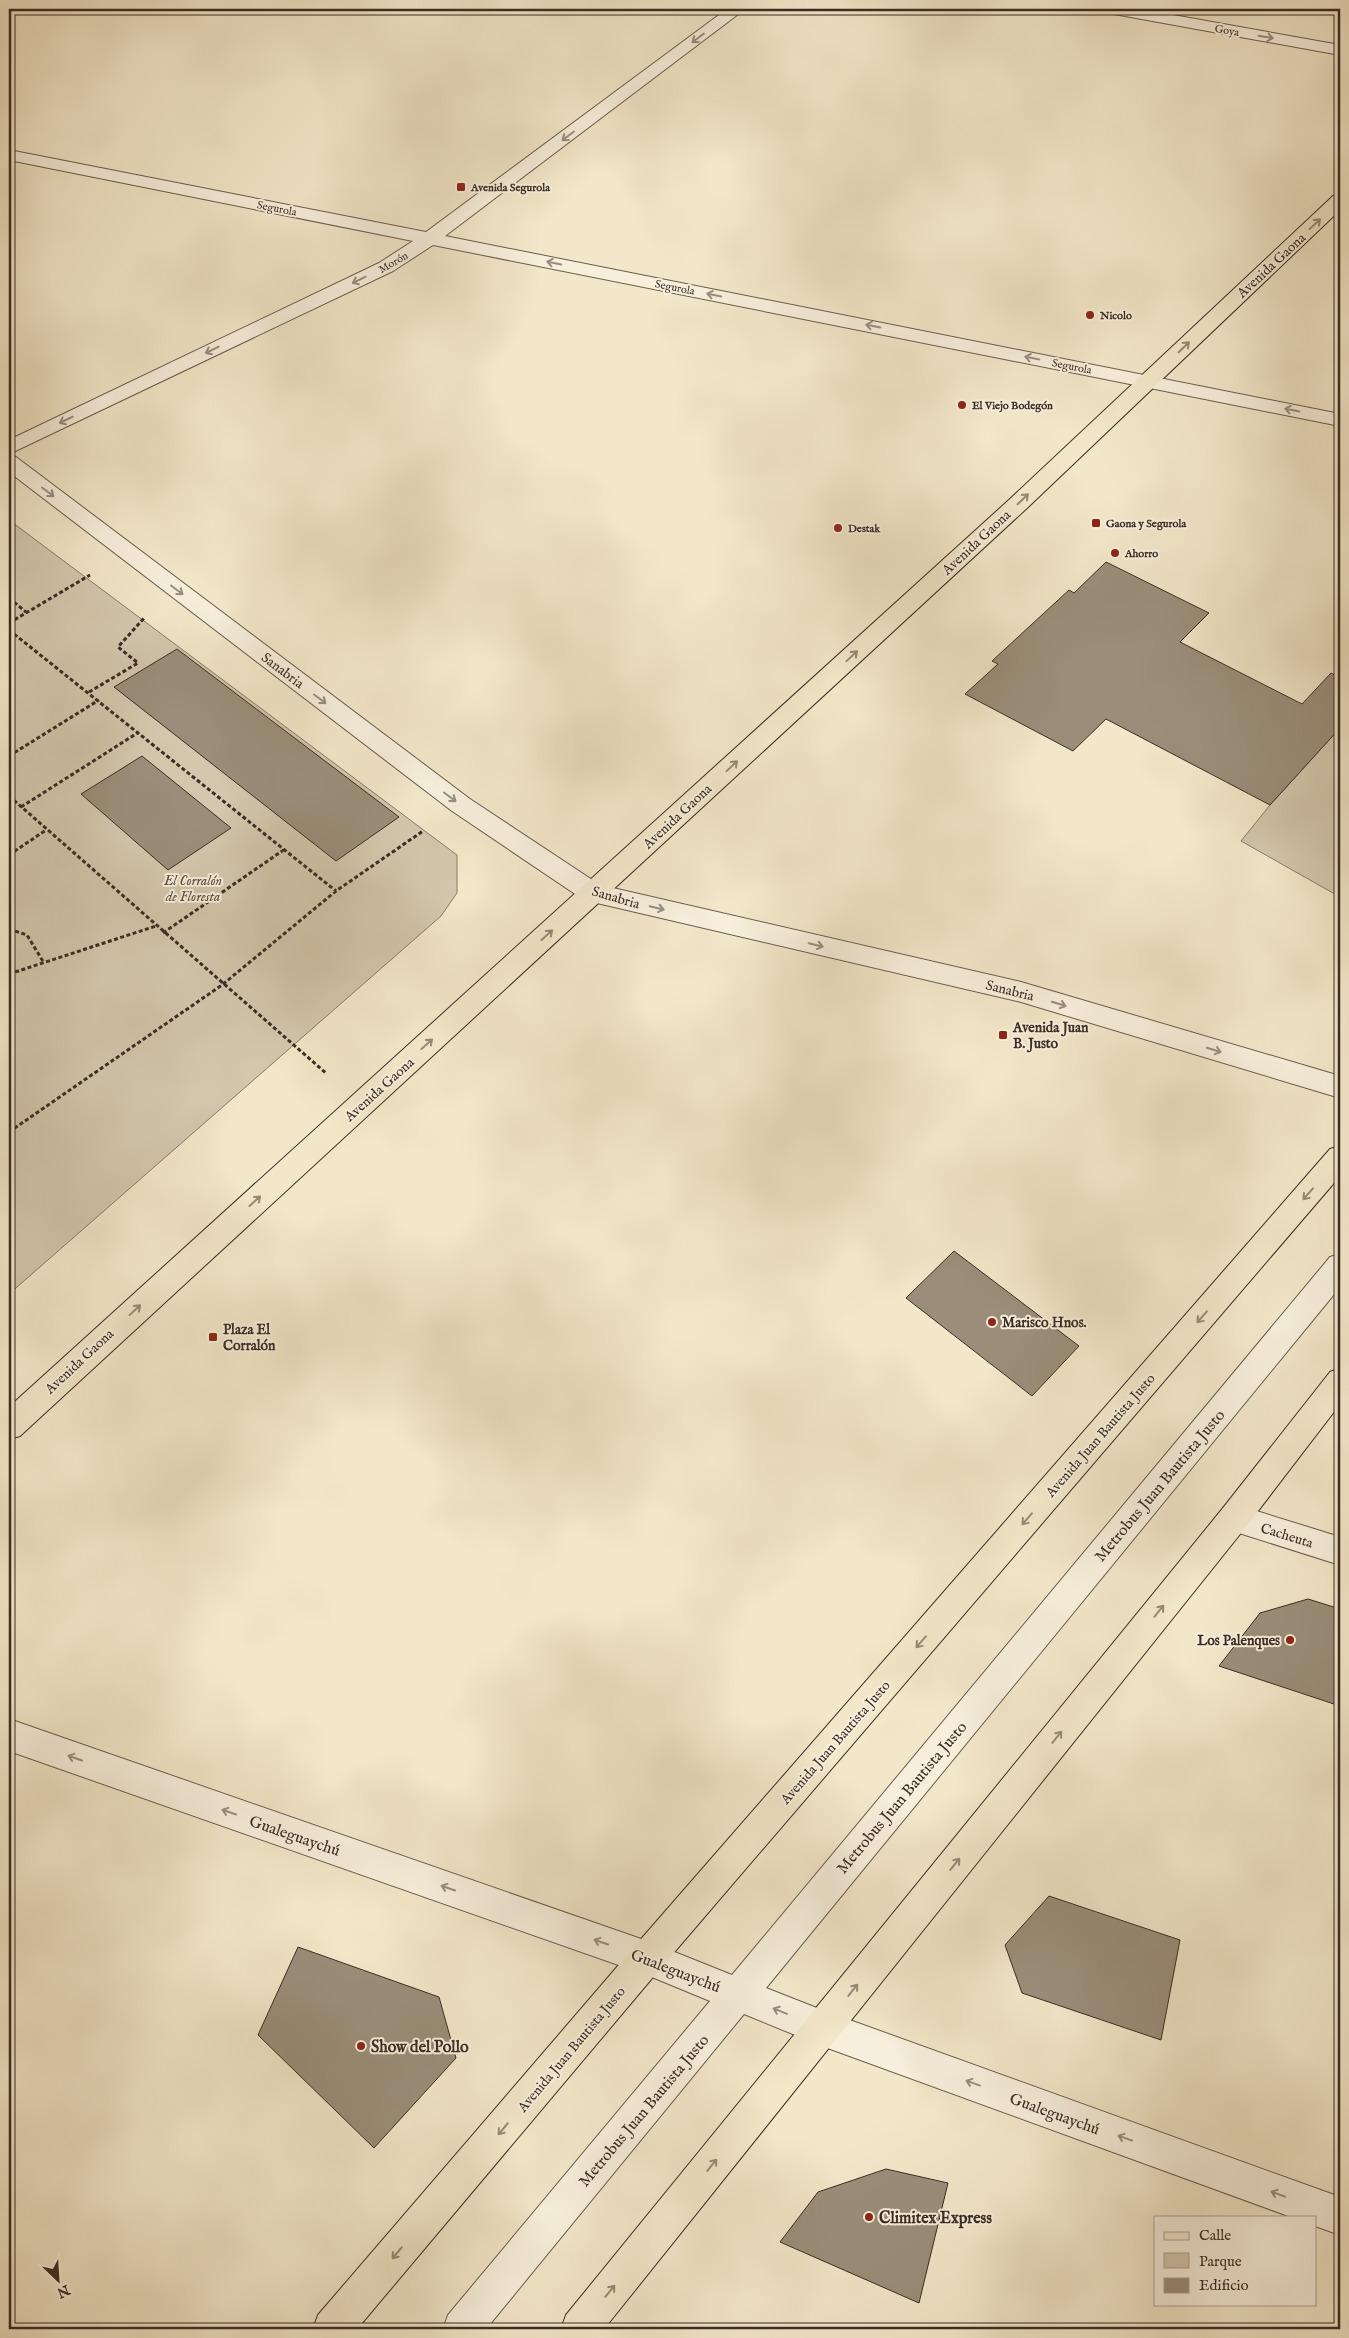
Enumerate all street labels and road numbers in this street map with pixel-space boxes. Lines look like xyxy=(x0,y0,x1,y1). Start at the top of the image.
street label: Goya xyxy=(1213,22,1240,40)
street label: Segurola xyxy=(256,198,298,220)
street label: Avenida Gaona xyxy=(1233,229,1311,303)
street label: Morón xyxy=(376,249,411,277)
street label: Segurola xyxy=(654,277,696,299)
street label: Segurola xyxy=(1051,356,1093,378)
street label: Avenida Gaona xyxy=(938,506,1016,580)
street label: Sanabria xyxy=(257,649,308,693)
street label: Avenida Gaona xyxy=(639,780,717,854)
street label: Sanabria xyxy=(590,883,643,914)
street label: Sanabria xyxy=(984,976,1037,1006)
street label: Avenida Gaona xyxy=(340,1053,419,1126)
street label: Avenida Gaona xyxy=(41,1325,119,1399)
street label: Avenida Juan Bautista Justo xyxy=(1041,1370,1160,1502)
street label: Metrobus Juan Bautista Justo xyxy=(1091,1406,1230,1567)
street label: Cacheuta xyxy=(1258,1519,1316,1553)
street label: Avenida Juan Bautista Justo xyxy=(776,1677,895,1809)
street label: Metrobus Juan Bautista Justo xyxy=(833,1718,972,1879)
street label: Gualeguaychú xyxy=(246,1812,342,1862)
street label: Gualeguaychú xyxy=(628,1946,723,1998)
street label: Avenida Juan Bautista Justo xyxy=(513,1983,630,2117)
street label: Metrobus Juan Bautista Justo xyxy=(575,2031,714,2192)
street label: Gualeguaychú xyxy=(1006,2089,1102,2140)

